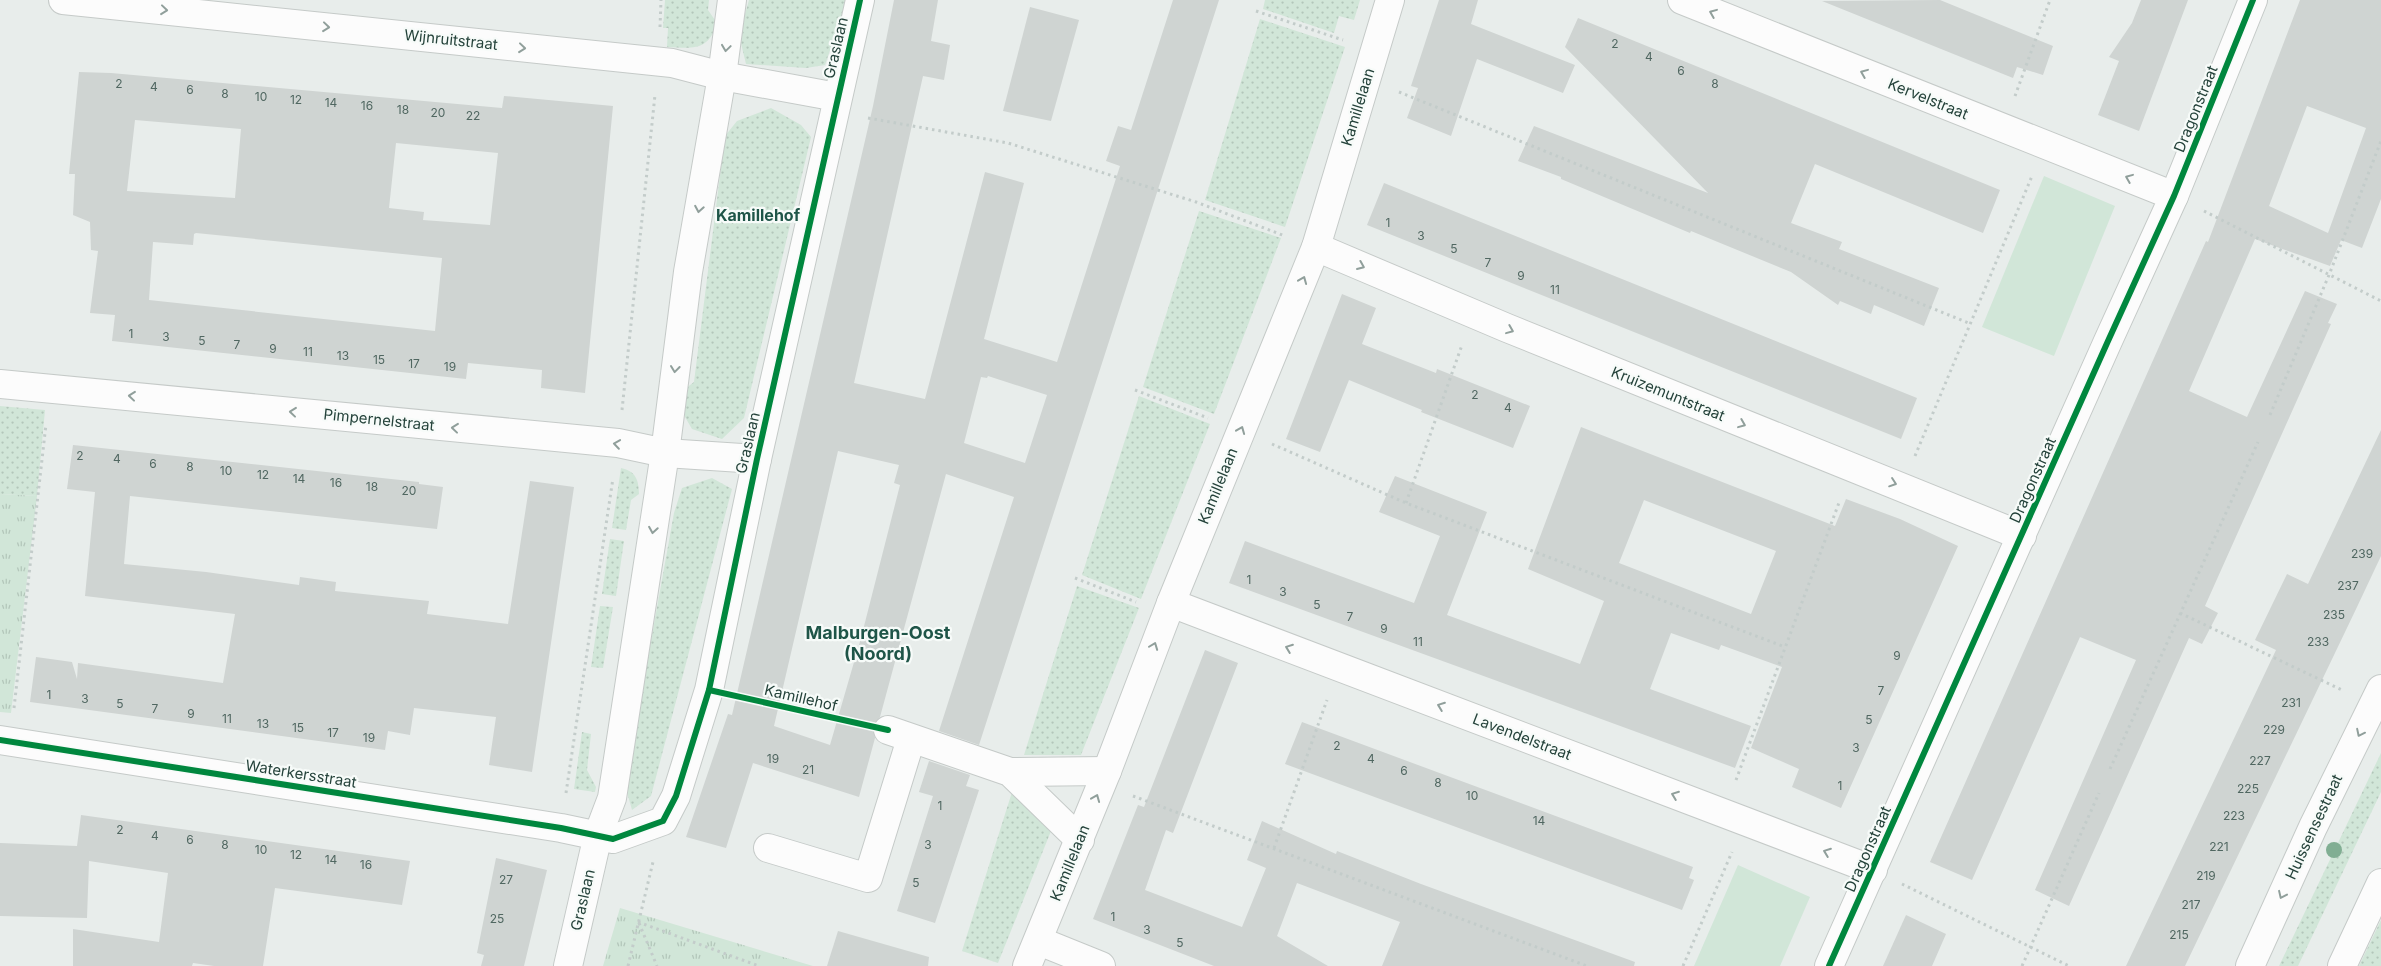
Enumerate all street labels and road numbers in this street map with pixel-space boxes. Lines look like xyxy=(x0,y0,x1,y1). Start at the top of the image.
street label: Graslaan xyxy=(819,15,852,80)
street label: Wijnruitstraat xyxy=(403,25,499,54)
street label: Dragonstraat xyxy=(2169,62,2222,155)
street label: Kamillelaan xyxy=(1337,66,1378,148)
street label: Kervelstraat xyxy=(1885,74,1971,123)
street label: Kruizemuntstraat xyxy=(1609,362,1728,425)
street label: Pimpernelstraat xyxy=(323,404,436,435)
street label: Graslaan xyxy=(731,410,764,475)
street label: Dragonstraat xyxy=(2005,434,2060,526)
street label: Kamillelaan xyxy=(1194,445,1241,527)
street label: Kamillehof xyxy=(763,680,840,715)
street label: Lavendelstraat xyxy=(1470,709,1574,764)
street label: Waterkersstraat xyxy=(244,755,358,792)
street label: Huissensestraat xyxy=(2281,771,2346,882)
street label: Dragonstraat xyxy=(1840,803,1895,895)
street label: Kamillelaan xyxy=(1046,822,1093,904)
street label: Graslaan xyxy=(566,867,599,932)

